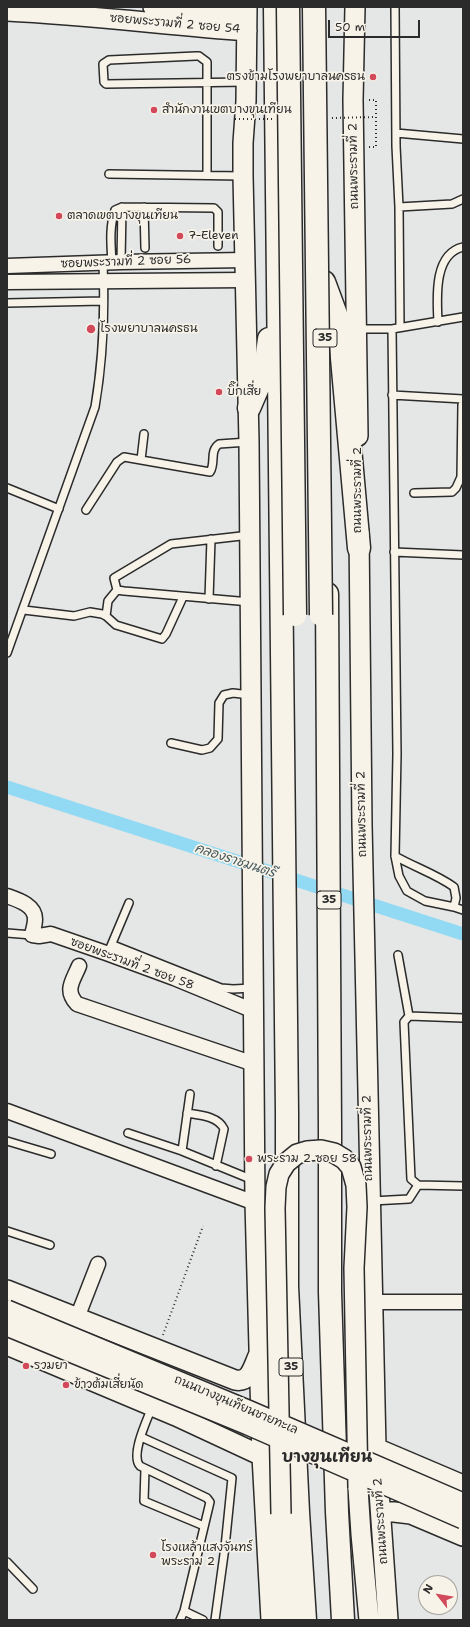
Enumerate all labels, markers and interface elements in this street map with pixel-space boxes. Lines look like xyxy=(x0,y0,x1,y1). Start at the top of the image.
street label: ซอยพระรามที่ 2 ซอย 54 xyxy=(109,11,241,37)
scale bar xyxy=(330,12,422,38)
text: 50 m xyxy=(335,19,365,35)
place label: ตรงข้ามโรงพยาบาลนครธน xyxy=(226,70,365,84)
marker: ตรงข้ามโรงพยาบาลนครธน xyxy=(368,72,378,82)
place label: สำนักงานเขตบางขุนเทียน xyxy=(162,103,292,117)
marker: สำนักงานเขตบางขุนเทียน xyxy=(149,105,159,115)
street label: ถนนพระรามที่ 2 xyxy=(346,123,362,209)
place label: ตลาดเขตบางขุนเทียน xyxy=(67,209,178,223)
marker: ตลาดเขตบางขุนเทียน xyxy=(54,211,64,221)
place label: 7-Eleven xyxy=(188,229,239,243)
marker: 7-Eleven xyxy=(175,231,185,241)
street label: ซอยพระรามที่ 2 ซอย 56 xyxy=(60,253,192,271)
place label: โรงพยาบาลนครธน xyxy=(100,322,198,336)
marker: โรงพยาบาลนครธน xyxy=(85,323,97,335)
road number: 35 xyxy=(313,329,337,347)
place label: บิ๊กเสี่ย xyxy=(227,385,261,399)
marker: บิ๊กเสี่ย xyxy=(214,387,224,397)
street label: ถนนพระรามที่ 2 xyxy=(351,447,365,533)
street label: ถนนพระรามที่ 2 xyxy=(354,771,370,857)
water label: คลองราชมนตรี xyxy=(193,841,277,881)
road number: 35 xyxy=(317,891,341,909)
street label: ซอยพระรามที่ 2 ซอย 58 xyxy=(68,935,196,993)
street label: ถนนพระรามที่ 2 xyxy=(360,1095,376,1181)
place label: พระราม 2 ซอย 58 xyxy=(257,1152,357,1166)
marker: พระราม 2 ซอย 58 xyxy=(244,1154,254,1164)
road number: 35 xyxy=(279,1358,303,1376)
place label: รวมยา xyxy=(34,1359,68,1373)
marker: รวมยา xyxy=(21,1361,31,1371)
street label: ถนนบางขุนเทียนชายทะเล xyxy=(172,1372,300,1438)
place label: ข้าวต้มเสี่ยนัด xyxy=(74,1378,144,1392)
marker: ข้าวต้มเสี่ยนัด xyxy=(61,1380,71,1390)
district label: บางขุนเทียน xyxy=(282,1448,372,1468)
street label: ถนนพระรามที่ 2 xyxy=(371,1477,391,1565)
place label: โรงเหล้าแสงจันทร์ พระราม 2 xyxy=(161,1541,253,1569)
marker: โรงเหล้าแสงจันทร์ พระราม 2 xyxy=(148,1550,158,1560)
north arrow xyxy=(418,1575,458,1615)
text: N xyxy=(419,1581,437,1597)

